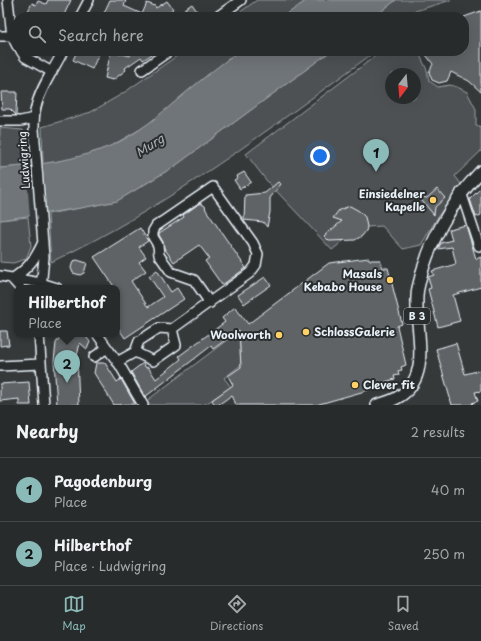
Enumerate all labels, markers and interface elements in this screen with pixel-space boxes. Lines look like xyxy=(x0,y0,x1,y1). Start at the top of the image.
search box xyxy=(12,12,469,56)
icon: search xyxy=(26,23,48,45)
text: Search here xyxy=(58,23,144,46)
north arrow xyxy=(385,68,421,104)
water label: Murg xyxy=(132,129,168,161)
street label: Ludwigring xyxy=(13,131,34,189)
pin: 1 xyxy=(363,139,389,172)
your location xyxy=(310,146,330,166)
place label: Einsiedelner Kapelle xyxy=(359,185,425,215)
marker: Einsiedelner Kapelle xyxy=(428,195,438,205)
place label: Masals Kebabo House xyxy=(304,265,382,295)
marker: Masals Kebabo House xyxy=(385,275,395,285)
popup xyxy=(14,285,120,337)
text: Hilberthof xyxy=(28,290,106,313)
road number: B 3 xyxy=(404,308,430,324)
text: Place xyxy=(28,313,62,332)
place label: SchlossGalerie xyxy=(314,323,395,340)
place label: Woolworth xyxy=(210,326,271,343)
marker: SchlossGalerie xyxy=(301,327,311,337)
marker: Woolworth xyxy=(274,330,284,340)
pin: 2 xyxy=(54,350,80,383)
place label: Clever fit xyxy=(363,376,415,393)
marker: Clever fit xyxy=(350,380,360,390)
text: Nearby xyxy=(16,418,78,444)
text: 2 results xyxy=(411,422,465,441)
text: Pagodenburg xyxy=(54,469,152,492)
text: 1 xyxy=(26,480,32,499)
text: 40 m xyxy=(431,480,465,499)
text: Place xyxy=(54,492,87,511)
text: Hilberthof xyxy=(54,533,131,556)
text: 2 xyxy=(24,544,34,563)
text: 250 m xyxy=(423,544,465,563)
text: Place · Ludwigring xyxy=(54,556,166,575)
tab: Map xyxy=(62,593,86,634)
tab: Directions xyxy=(210,593,263,634)
tab: Saved xyxy=(388,593,419,634)

